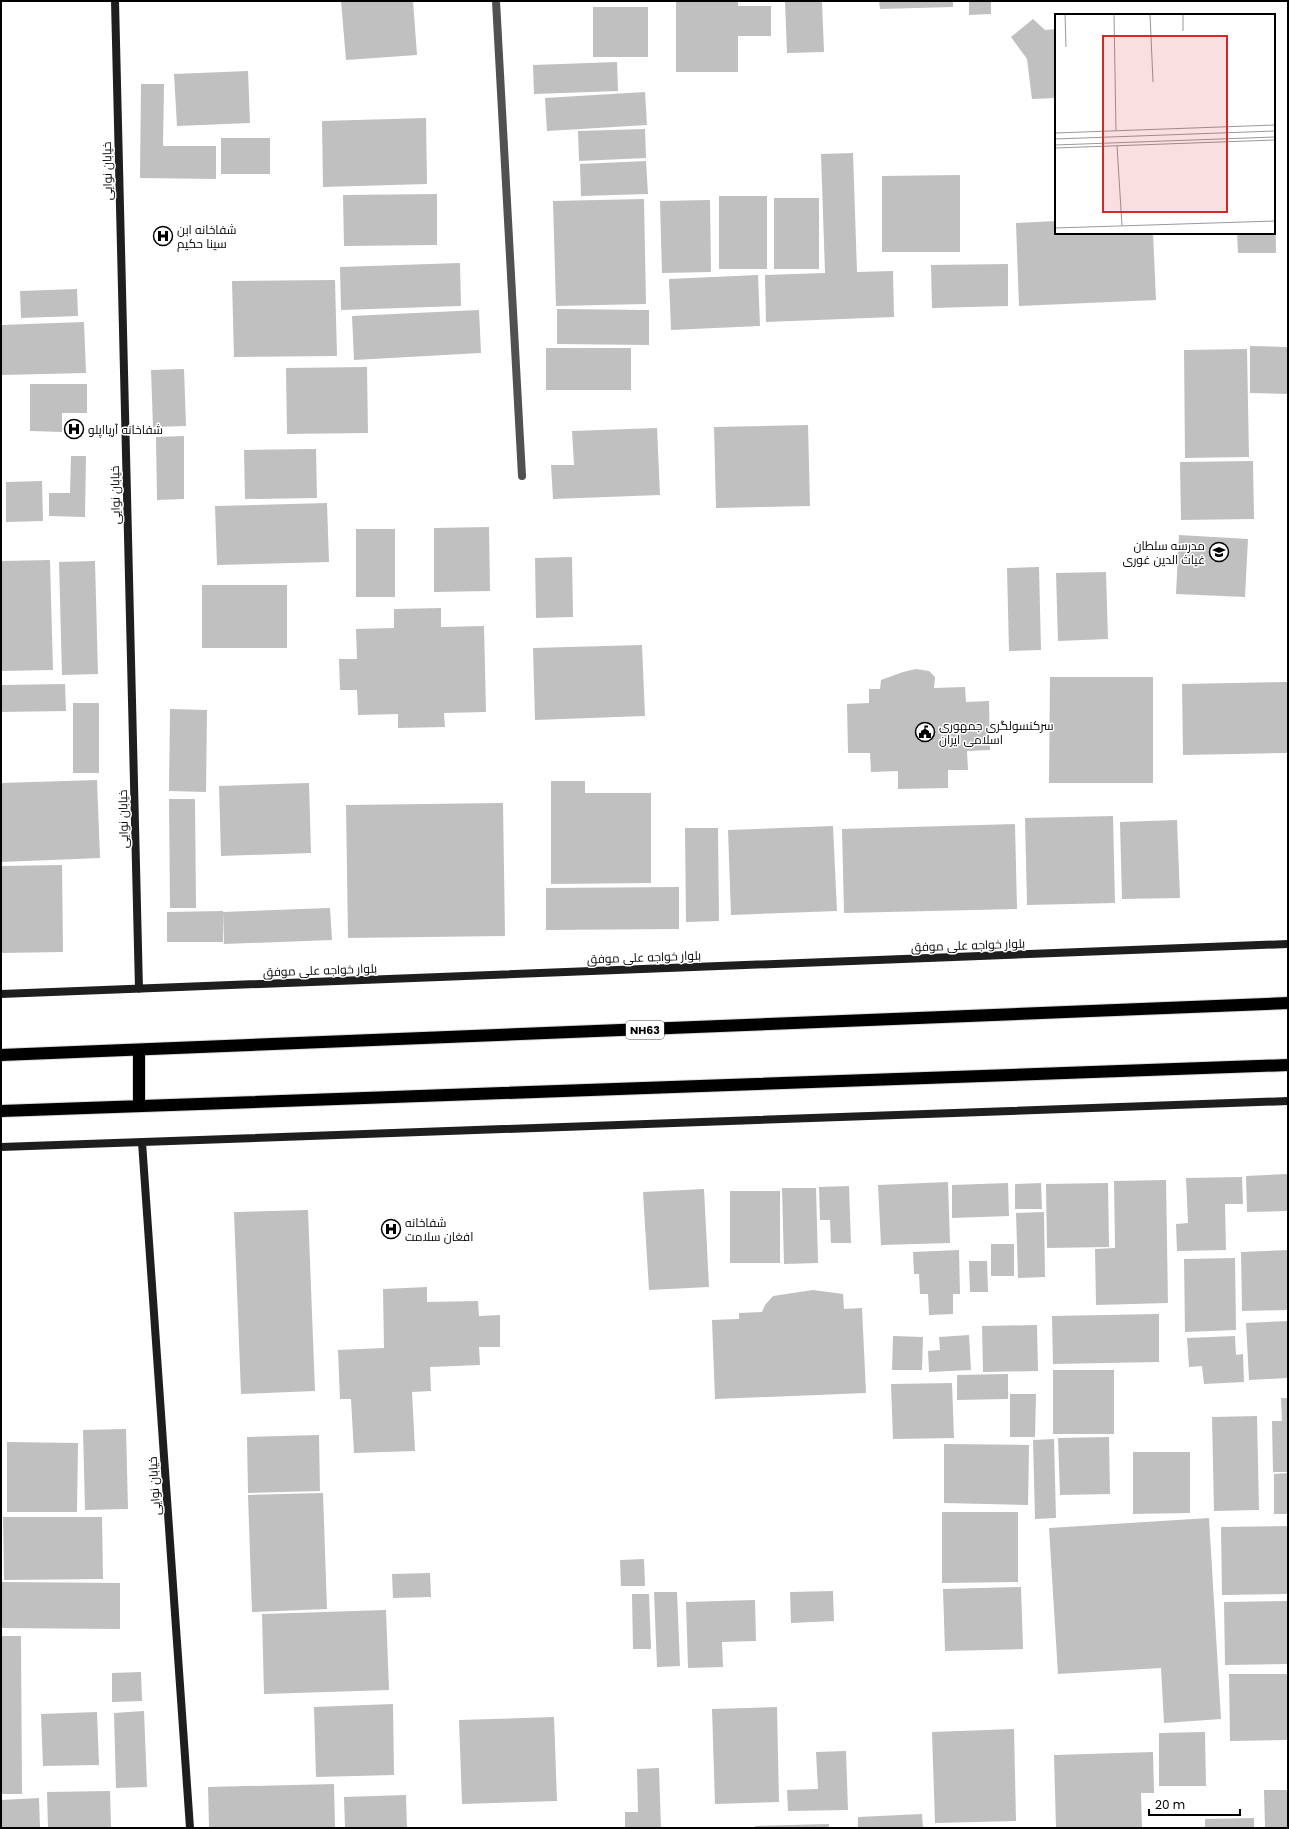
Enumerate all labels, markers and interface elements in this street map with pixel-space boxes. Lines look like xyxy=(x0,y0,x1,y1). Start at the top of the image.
inset map xyxy=(1055,14,1275,234)
street label: خیابان نوایی xyxy=(98,141,116,201)
place label: شفاخانه ابن سینا حکیم xyxy=(177,221,237,252)
hospital icon: شفاخانه ابن سینا حکیم xyxy=(152,225,174,247)
hospital icon: شفاخانه آریااپلو xyxy=(63,418,85,440)
place label: شفاخانه آریااپلو xyxy=(88,421,163,439)
street label: خیابان نوایی xyxy=(106,465,124,525)
place label: مدرسه سلطان غیاث الدین غوری xyxy=(1122,537,1205,568)
school or university icon: مدرسه سلطان غیاث الدین غوری xyxy=(1208,541,1230,563)
place label: سرکنسولگری جمهوری اسلامی ایران xyxy=(939,717,1053,748)
public building icon: سرکنسولگری جمهوری اسلامی ایران xyxy=(914,721,936,743)
street label: خیابان نوایی xyxy=(114,789,132,849)
street label: بلوار خواجه علی موفق xyxy=(911,935,1025,955)
street label: بلوار خواجه علی موفق xyxy=(587,947,701,967)
street label: بلوار خواجه علی موفق xyxy=(263,960,377,980)
road number: NH63 xyxy=(626,1021,664,1039)
place label: شفاخانه افغان سلامت xyxy=(405,1214,473,1245)
hospital icon: شفاخانه افغان سلامت xyxy=(380,1218,402,1240)
street label: خیابان نوایی xyxy=(143,1456,165,1516)
scale bar xyxy=(1149,1791,1240,1817)
text: 20 m xyxy=(1155,1796,1185,1813)

